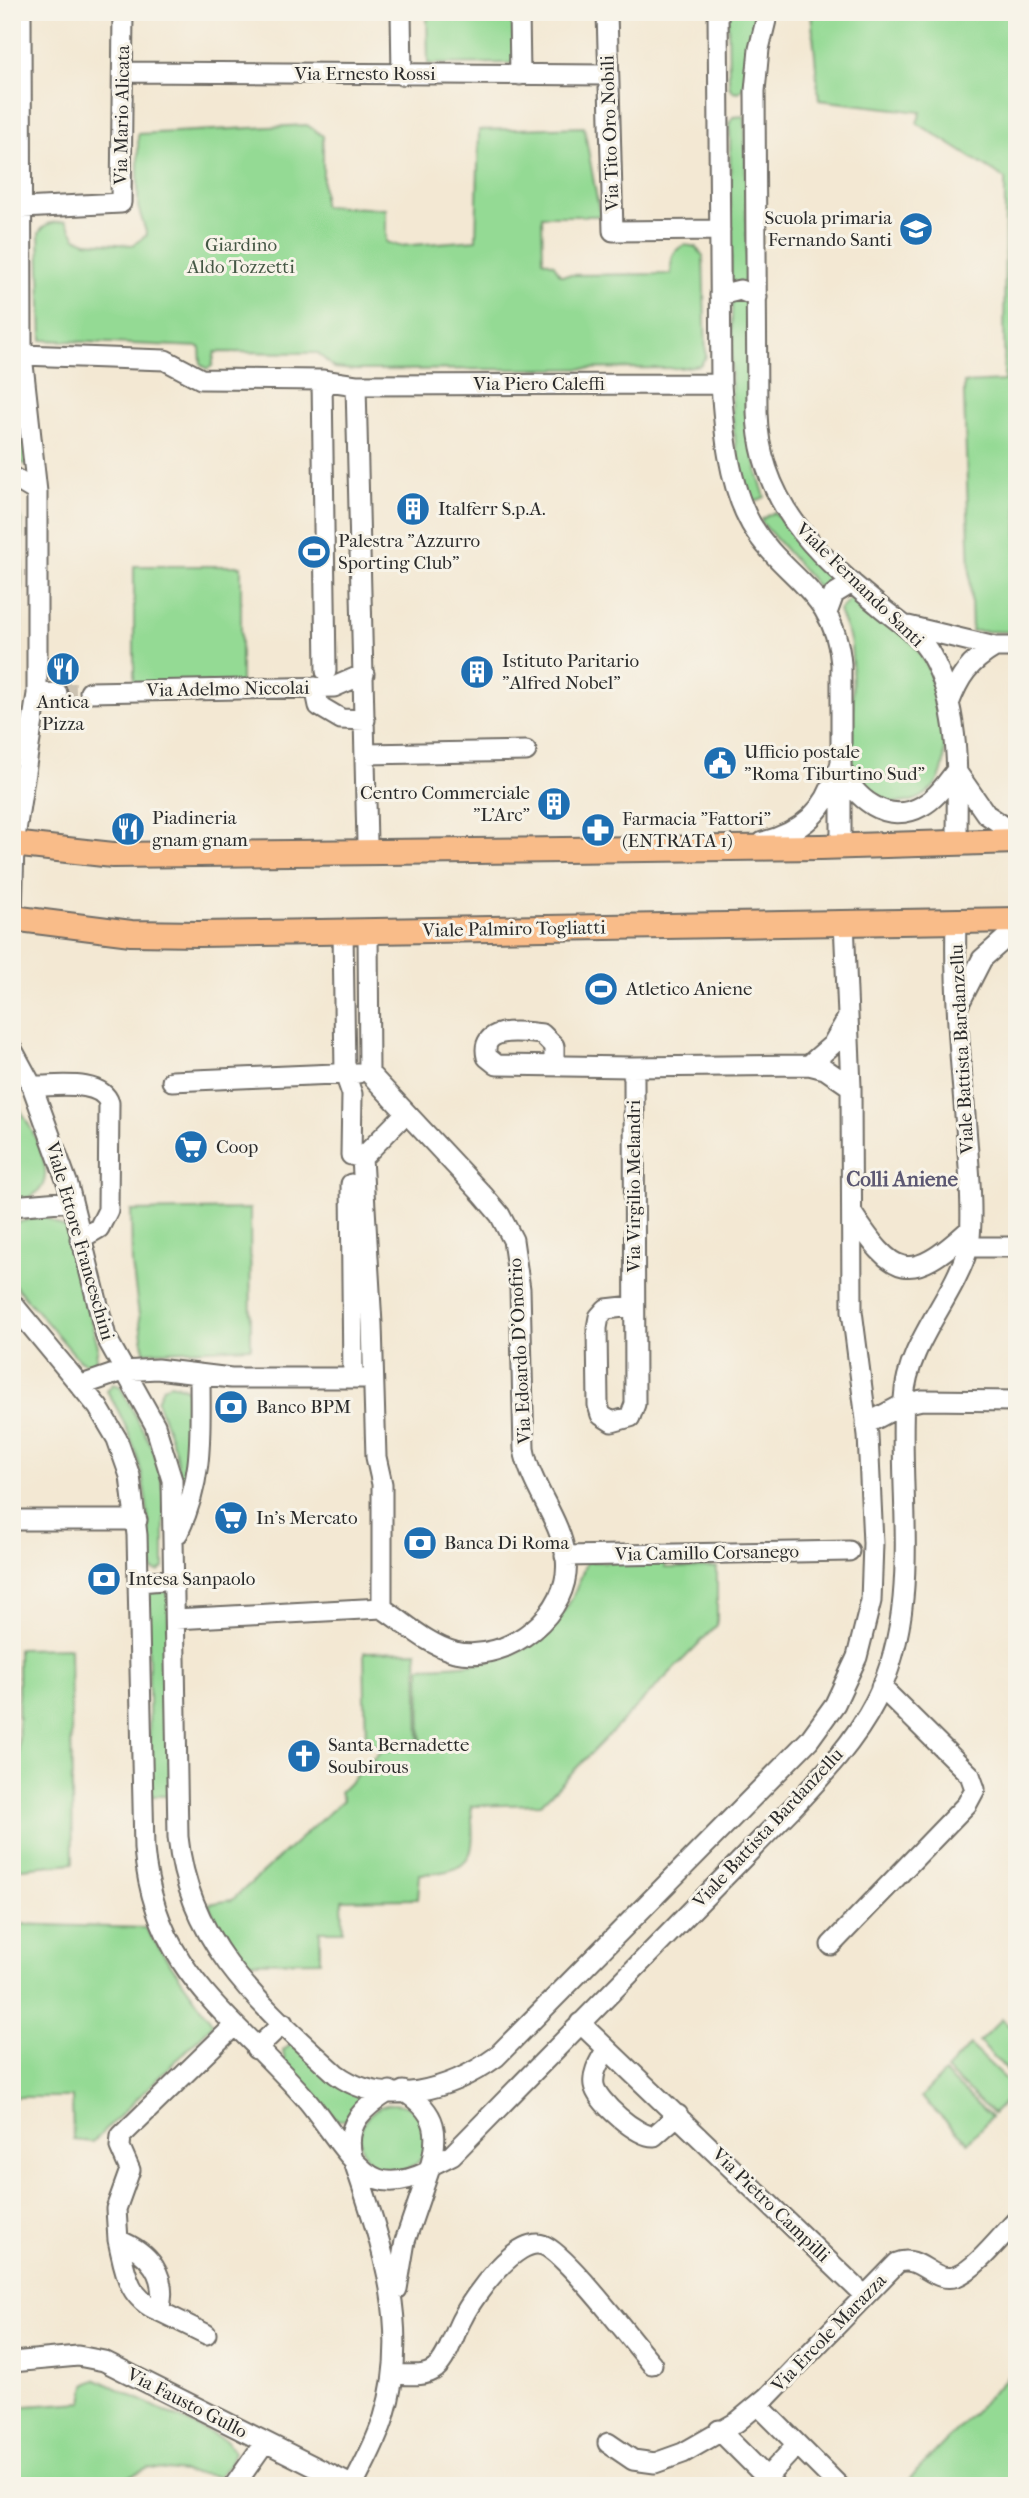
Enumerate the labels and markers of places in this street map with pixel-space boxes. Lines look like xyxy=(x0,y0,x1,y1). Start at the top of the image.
place label: Scuola primaria Fernando Santi xyxy=(765,207,892,251)
school or university icon: Scuola primaria Fernando Santi xyxy=(897,210,935,248)
building icon: Italferr S.p.A. xyxy=(394,490,432,528)
place label: Italferr S.p.A. xyxy=(438,498,546,520)
place label: Palestra "Azzurro Sporting Club" xyxy=(338,530,481,574)
sports icon: Palestra "Azzurro Sporting Club" xyxy=(295,533,333,571)
restaurant icon: Antica Pizza xyxy=(44,650,82,688)
place label: Istituto Paritario "Alfred Nobel" xyxy=(502,650,639,694)
building icon: Istituto Paritario "Alfred Nobel" xyxy=(458,653,496,691)
place label: Antica Pizza xyxy=(36,691,90,735)
place label: Ufficio postale "Roma Tiburtino Sud" xyxy=(744,741,925,785)
public building icon: Ufficio postale "Roma Tiburtino Sud" xyxy=(701,744,739,782)
place label: Centro Commerciale "L'Arc" xyxy=(360,782,530,826)
building icon: Centro Commerciale "L'Arc" xyxy=(535,785,573,823)
place label: Piadineria gnam gnam xyxy=(152,807,248,851)
place label: Farmacia "Fattori" (ENTRATA 1) xyxy=(622,808,771,852)
restaurant icon: Piadineria gnam gnam xyxy=(109,810,147,848)
pharmacy icon: Farmacia "Fattori" (ENTRATA 1) xyxy=(579,811,617,849)
sports icon: Atletico Aniene xyxy=(582,970,620,1008)
place label: Atletico Aniene xyxy=(625,978,752,1000)
supermarket icon: Coop xyxy=(172,1128,210,1166)
place label: Coop xyxy=(216,1136,258,1158)
bank icon: Banco BPM xyxy=(212,1388,250,1426)
place label: Banco BPM xyxy=(256,1396,351,1418)
supermarket icon: In's Mercato xyxy=(212,1499,250,1537)
place label: In's Mercato xyxy=(256,1507,358,1529)
bank icon: Banca Di Roma xyxy=(401,1524,439,1562)
place label: Banca Di Roma xyxy=(444,1532,569,1554)
bank icon: Intesa Sanpaolo xyxy=(85,1560,123,1598)
place label: Intesa Sanpaolo xyxy=(128,1568,256,1590)
place label: Santa Bernadette Soubirous xyxy=(328,1734,470,1778)
church icon: Santa Bernadette Soubirous xyxy=(285,1737,323,1775)

